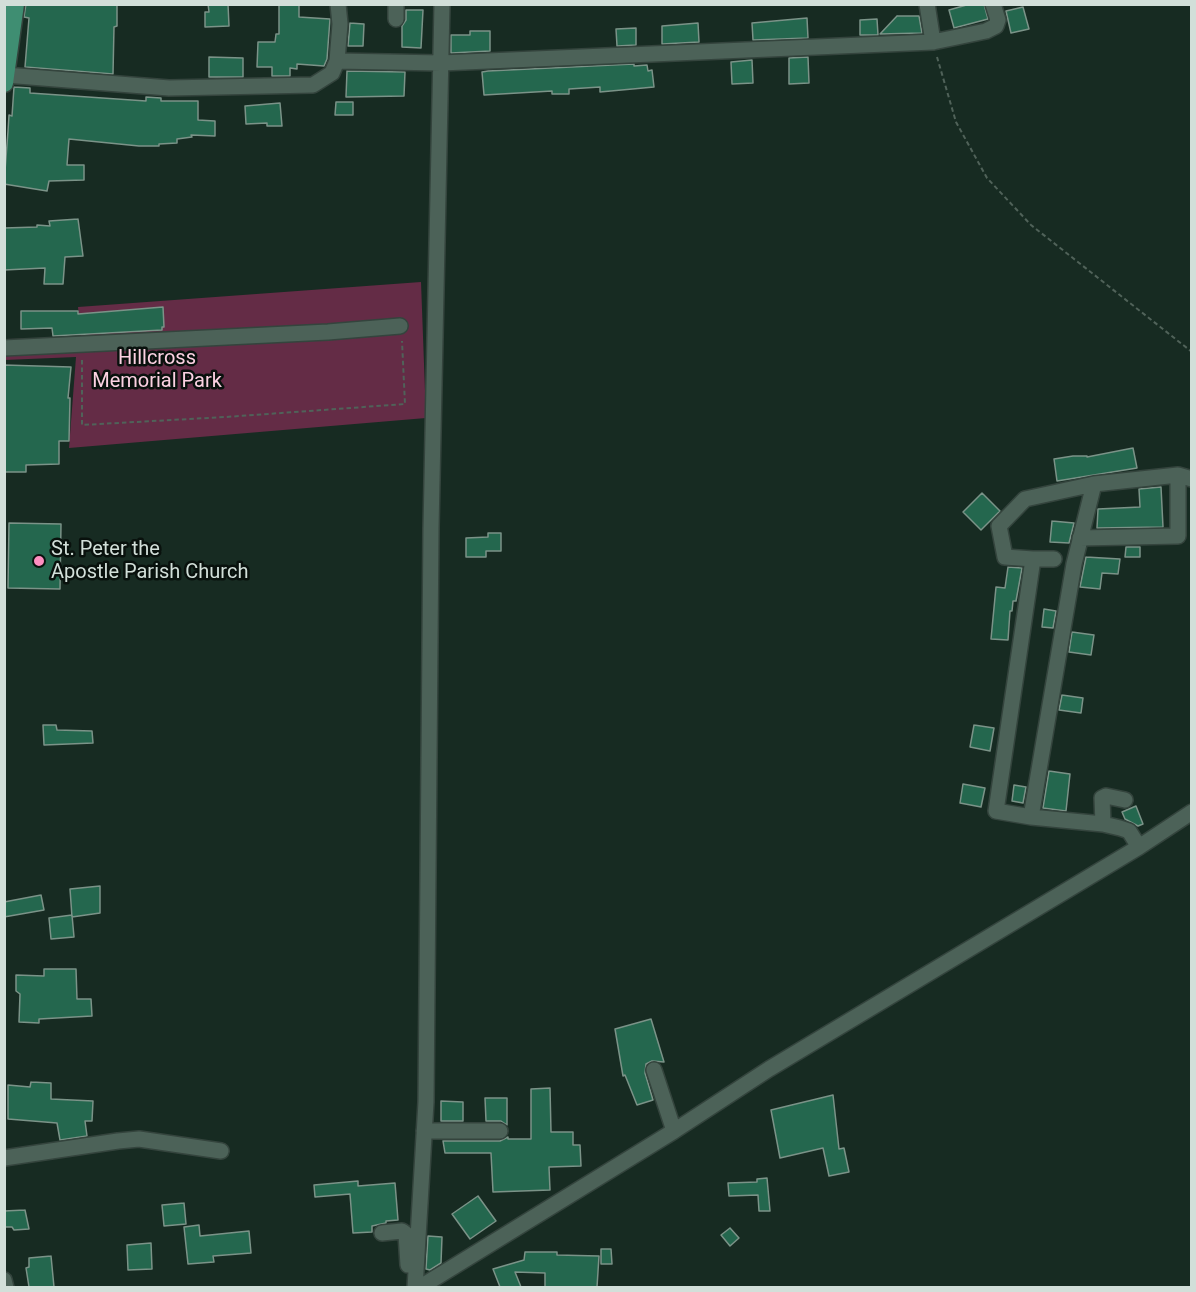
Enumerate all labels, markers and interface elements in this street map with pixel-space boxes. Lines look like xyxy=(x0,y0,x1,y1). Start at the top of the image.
park label: Hillcross Memorial Park xyxy=(92,347,222,394)
place label: St. Peter the Apostle Parish Church xyxy=(51,538,248,585)
marker: St. Peter the Apostle Parish Church xyxy=(32,554,46,568)

